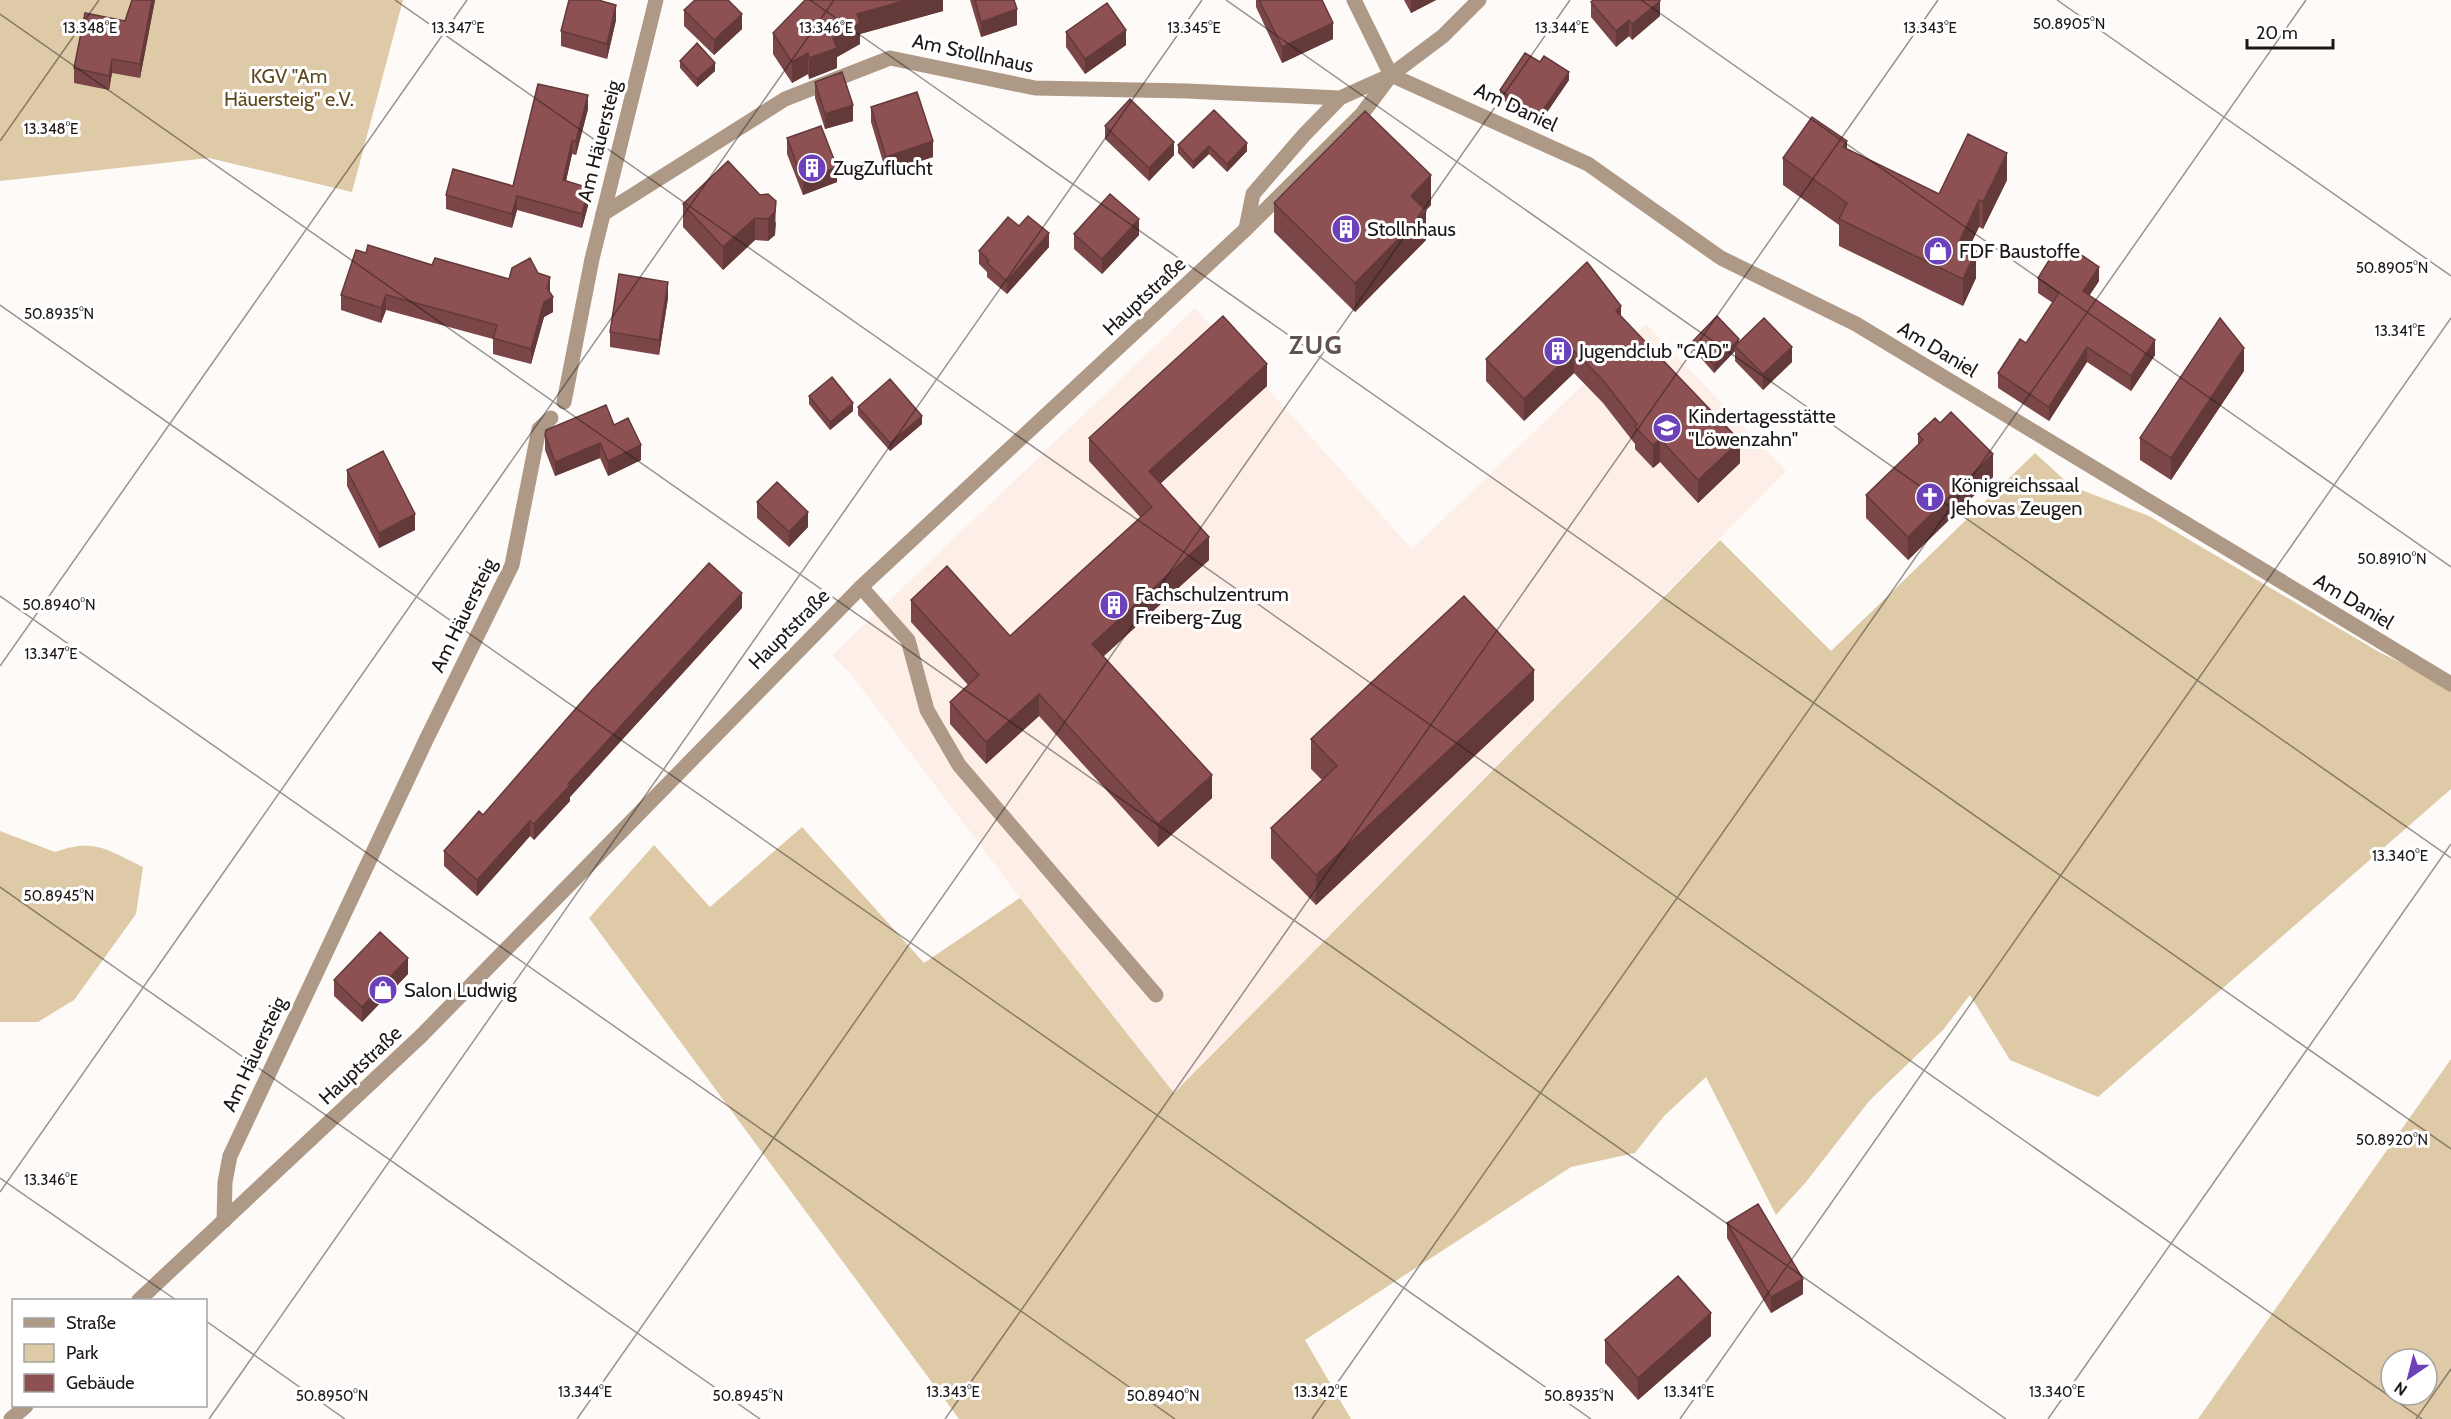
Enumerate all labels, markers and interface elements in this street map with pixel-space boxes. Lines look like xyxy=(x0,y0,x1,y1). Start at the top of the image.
scale bar xyxy=(2247,12,2332,50)
text: 50.8905°N xyxy=(2033,15,2105,33)
text: 13.348°E xyxy=(63,19,117,37)
text: 13.347°E xyxy=(431,19,485,37)
text: 13.346°E xyxy=(799,19,853,37)
text: 13.345°E xyxy=(1167,19,1221,37)
text: 13.344°E xyxy=(1535,19,1589,37)
text: 13.343°E xyxy=(1903,19,1957,37)
text: 20 m xyxy=(2256,22,2298,44)
street label: Am Stollnhaus xyxy=(910,28,1036,78)
park label: KGV "Am Häuersteig" e.V. xyxy=(224,64,354,111)
street label: Am Häuersteig xyxy=(572,77,626,204)
street label: Am Daniel xyxy=(1471,77,1562,137)
text: 13.348°E xyxy=(24,120,78,138)
building icon: ZugZuflucht xyxy=(796,152,828,184)
place label: ZugZuflucht xyxy=(833,156,933,180)
building icon: Stollnhaus xyxy=(1330,213,1362,245)
place label: Stollnhaus xyxy=(1367,217,1456,241)
shop icon: FDF Baustoffe xyxy=(1922,235,1954,267)
place label: FDF Baustoffe xyxy=(1959,239,2080,263)
street label: Hauptstraße xyxy=(1098,252,1190,340)
text: 50.8905°N xyxy=(2356,259,2428,277)
text: 50.8935°N xyxy=(24,305,94,323)
street label: Am Daniel xyxy=(1894,316,1982,382)
text: 13.341°E xyxy=(2375,322,2425,340)
district label: ZUG xyxy=(1289,329,1343,361)
building icon: Jugendclub "CAD" xyxy=(1542,335,1574,367)
place label: Jugendclub "CAD" xyxy=(1578,339,1729,363)
place label: Kindertagesstätte "Löwenzahn" xyxy=(1688,404,1836,451)
school or university icon: Kindertagesstätte "Löwenzahn" xyxy=(1651,412,1683,444)
place label: Königreichssaal Jehovas Zeugen xyxy=(1950,473,2082,520)
church icon: Königreichssaal Jehovas Zeugen xyxy=(1914,481,1946,513)
text: 50.8910°N xyxy=(2357,550,2427,568)
street label: Am Häuersteig xyxy=(425,553,501,676)
street label: Am Daniel xyxy=(2310,568,2398,634)
place label: Fachschulzentrum Freiberg-Zug xyxy=(1135,582,1289,629)
street label: Hauptstraße xyxy=(744,584,834,674)
building icon: Fachschulzentrum Freiberg-Zug xyxy=(1098,589,1130,621)
text: 50.8940°N xyxy=(22,596,96,614)
text: 13.347°E xyxy=(24,645,78,663)
text: 13.340°E xyxy=(2372,847,2428,865)
text: 50.8945°N xyxy=(24,887,94,905)
shop icon: Salon Ludwig xyxy=(367,974,399,1006)
place label: Salon Ludwig xyxy=(404,978,518,1002)
street label: Am Häuersteig xyxy=(217,992,292,1115)
street label: Hauptstraße xyxy=(314,1021,406,1109)
text: 50.8920°N xyxy=(2356,1131,2428,1149)
text: 13.346°E xyxy=(24,1171,78,1189)
legend xyxy=(12,1299,207,1407)
text: Straße xyxy=(66,1312,116,1334)
text: Park xyxy=(66,1342,99,1364)
north arrow xyxy=(2379,1347,2439,1407)
text: Gebäude xyxy=(66,1372,135,1394)
text: N xyxy=(2391,1378,2411,1400)
text: 13.344°E xyxy=(558,1383,612,1401)
text: 13.343°E xyxy=(926,1383,980,1401)
text: 13.342°E xyxy=(1294,1383,1348,1401)
text: 13.341°E xyxy=(1664,1383,1714,1401)
text: 13.340°E xyxy=(2029,1383,2085,1401)
text: 50.8950°N xyxy=(296,1387,368,1405)
text: 50.8945°N xyxy=(713,1387,783,1405)
text: 50.8940°N xyxy=(1126,1387,1200,1405)
text: 50.8935°N xyxy=(1544,1387,1614,1405)

